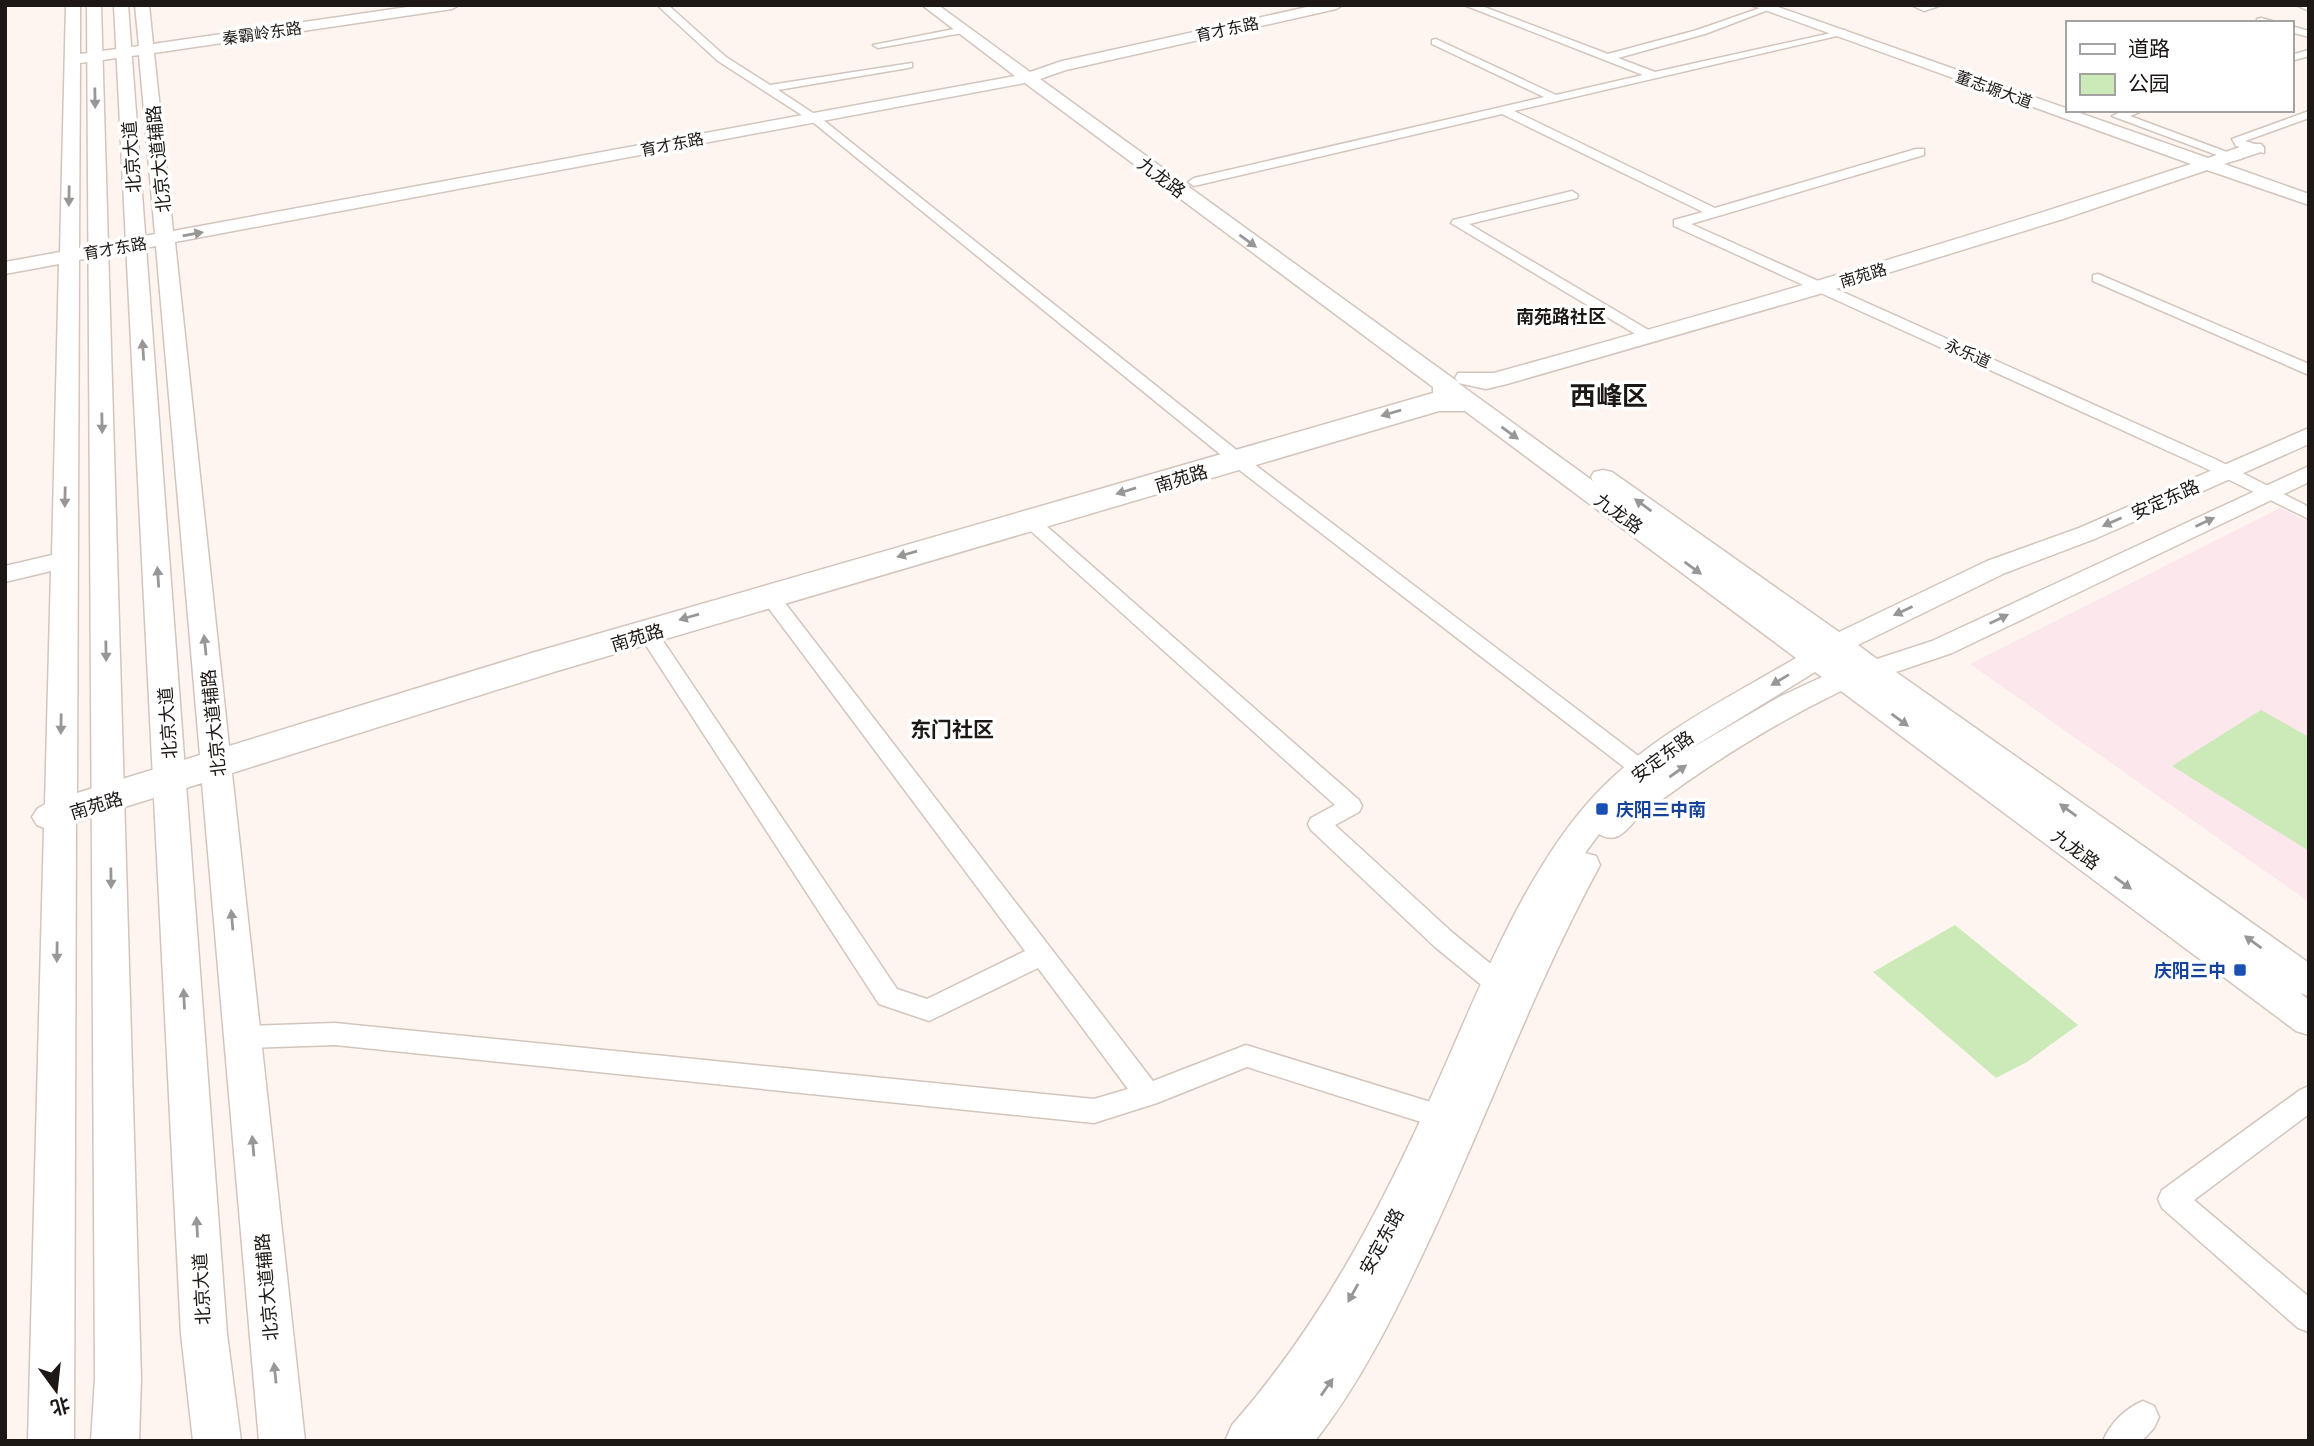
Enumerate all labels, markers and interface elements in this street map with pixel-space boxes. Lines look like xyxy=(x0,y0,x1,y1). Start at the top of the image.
street label: 育才东路 xyxy=(1194,13,1260,45)
street label: 秦霸岭东路 xyxy=(221,18,303,48)
legend xyxy=(2066,21,2293,112)
text: 道路 xyxy=(2128,35,2170,61)
street label: 董志塬大道 xyxy=(1953,66,2035,112)
text: 公园 xyxy=(2128,70,2170,96)
one-way arrow xyxy=(90,87,101,109)
street label: 北京大道辅路 xyxy=(141,104,175,214)
street label: 北京大道 xyxy=(118,120,144,194)
street label: 育才东路 xyxy=(639,128,705,160)
street label: 九龙路 xyxy=(1134,152,1190,202)
one-way arrow xyxy=(64,185,75,207)
one-way arrow xyxy=(182,228,204,239)
street label: 育才东路 xyxy=(82,233,148,263)
one-way arrow xyxy=(1238,233,1256,248)
street label: 南苑路 xyxy=(1837,258,1889,292)
district label: 南苑路社区 xyxy=(1516,305,1606,327)
street label: 永乐道 xyxy=(1942,334,1994,372)
one-way arrow xyxy=(137,339,148,361)
district label: 西峰区 xyxy=(1570,380,1648,411)
one-way arrow xyxy=(1380,408,1401,418)
one-way arrow xyxy=(96,413,108,435)
one-way arrow xyxy=(1501,426,1519,440)
street label: 南苑路 xyxy=(1152,460,1210,496)
street label: 安定东路 xyxy=(2128,474,2202,524)
one-way arrow xyxy=(60,486,71,508)
one-way arrow xyxy=(1115,486,1136,496)
street label: 九龙路 xyxy=(1591,488,1647,538)
one-way arrow xyxy=(1634,498,1652,512)
one-way arrow xyxy=(2102,516,2122,528)
one-way arrow xyxy=(2194,516,2215,527)
one-way arrow xyxy=(897,550,918,560)
one-way arrow xyxy=(1684,561,1702,575)
one-way arrow xyxy=(152,566,163,588)
one-way arrow xyxy=(1893,605,1913,617)
one-way arrow xyxy=(678,613,699,623)
one-way arrow xyxy=(1989,614,2009,625)
street label: 南苑路 xyxy=(608,619,666,655)
one-way arrow xyxy=(199,633,210,655)
one-way arrow xyxy=(100,640,111,662)
street label: 北京大道辅路 xyxy=(196,668,230,778)
one-way arrow xyxy=(1770,674,1789,687)
street label: 北京大道 xyxy=(154,686,180,760)
one-way arrow xyxy=(1890,713,1909,727)
one-way arrow xyxy=(55,714,67,736)
district label: 东门社区 xyxy=(910,716,994,742)
street label: 安定东路 xyxy=(1627,726,1697,786)
one-way arrow xyxy=(1669,764,1687,778)
street label: 南苑路 xyxy=(67,787,125,823)
place label: 庆阳三中南 xyxy=(1616,798,1706,820)
marker: 庆阳三中南 xyxy=(1594,801,1610,817)
one-way arrow xyxy=(2059,803,2077,817)
street label: 九龙路 xyxy=(2048,824,2104,874)
one-way arrow xyxy=(105,868,116,890)
one-way arrow xyxy=(2113,876,2131,891)
one-way arrow xyxy=(226,909,237,931)
one-way arrow xyxy=(2244,935,2262,949)
one-way arrow xyxy=(51,941,63,963)
place label: 庆阳三中 xyxy=(2154,959,2226,981)
marker: 庆阳三中 xyxy=(2232,962,2248,978)
one-way arrow xyxy=(178,988,189,1010)
one-way arrow xyxy=(247,1135,258,1157)
street label: 安定东路 xyxy=(1354,1204,1408,1278)
one-way arrow xyxy=(192,1215,203,1237)
street label: 北京大道辅路 xyxy=(250,1232,282,1342)
street label: 北京大道 xyxy=(188,1252,214,1326)
one-way arrow xyxy=(1348,1283,1359,1303)
north arrow xyxy=(21,1355,91,1425)
one-way arrow xyxy=(269,1362,280,1384)
one-way arrow xyxy=(1320,1378,1334,1396)
text: 北 xyxy=(48,1393,73,1420)

